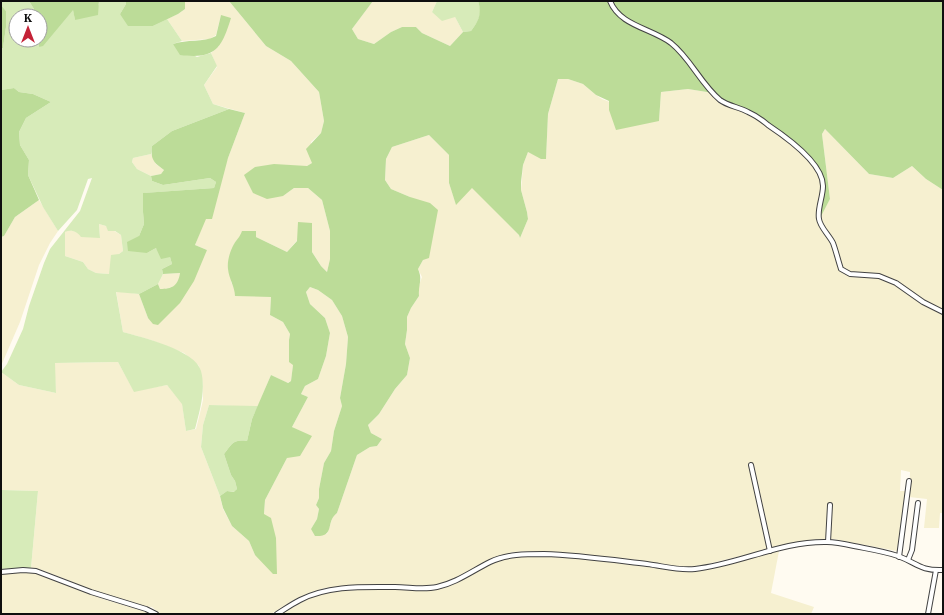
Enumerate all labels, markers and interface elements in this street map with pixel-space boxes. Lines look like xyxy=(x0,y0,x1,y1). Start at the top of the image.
north arrow xyxy=(8,8,48,48)
text: K xyxy=(24,11,33,25)

